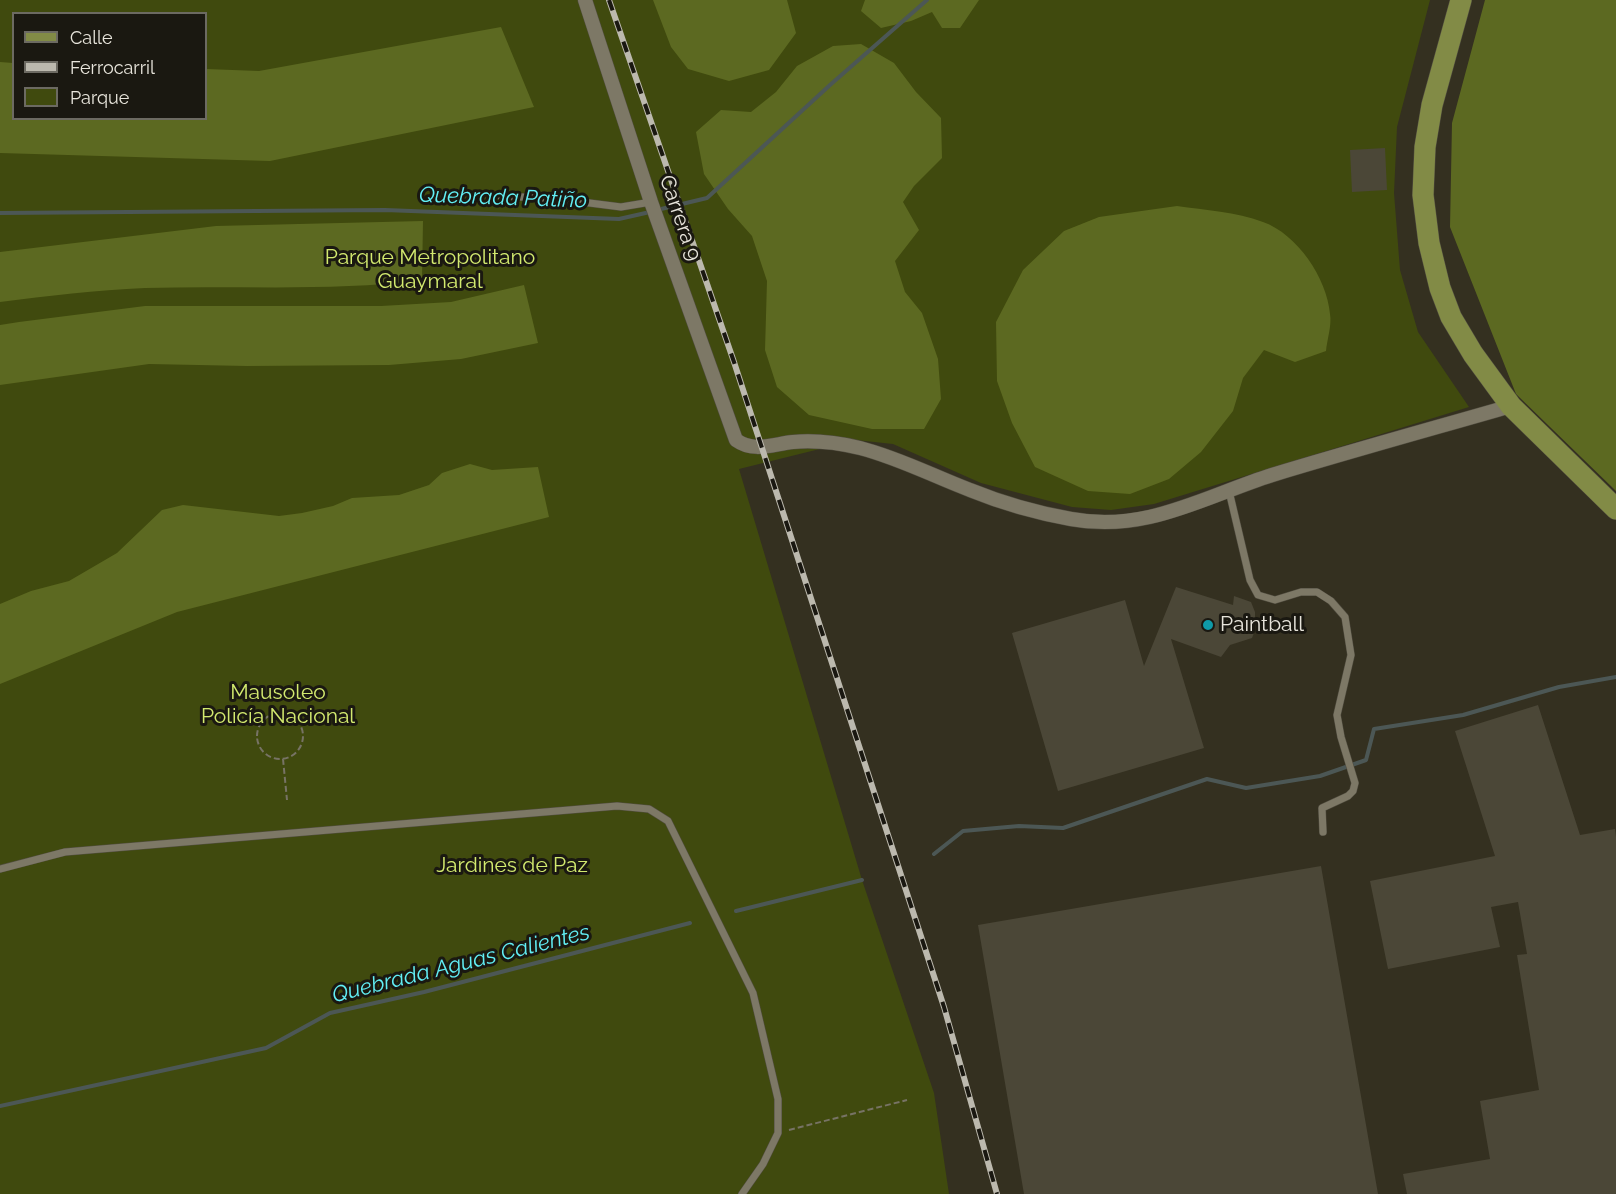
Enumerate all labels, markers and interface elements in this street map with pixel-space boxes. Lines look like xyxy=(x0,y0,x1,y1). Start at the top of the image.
legend xyxy=(12,12,207,120)
text: Calle xyxy=(70,27,113,48)
text: Ferrocarril xyxy=(70,57,155,78)
text: Parque xyxy=(70,87,129,108)
street label: Carrera 9 xyxy=(654,172,706,264)
water label: Quebrada Patiño xyxy=(418,182,588,214)
park label: Parque Metropolitano Guaymaral xyxy=(325,245,535,295)
place label: Paintball xyxy=(1220,612,1304,638)
marker: Paintball xyxy=(1201,618,1215,632)
park label: Mausoleo Policía Nacional xyxy=(201,680,355,730)
park label: Jardines de Paz xyxy=(436,853,588,879)
water label: Quebrada Aguas Calientes xyxy=(329,919,593,1009)

